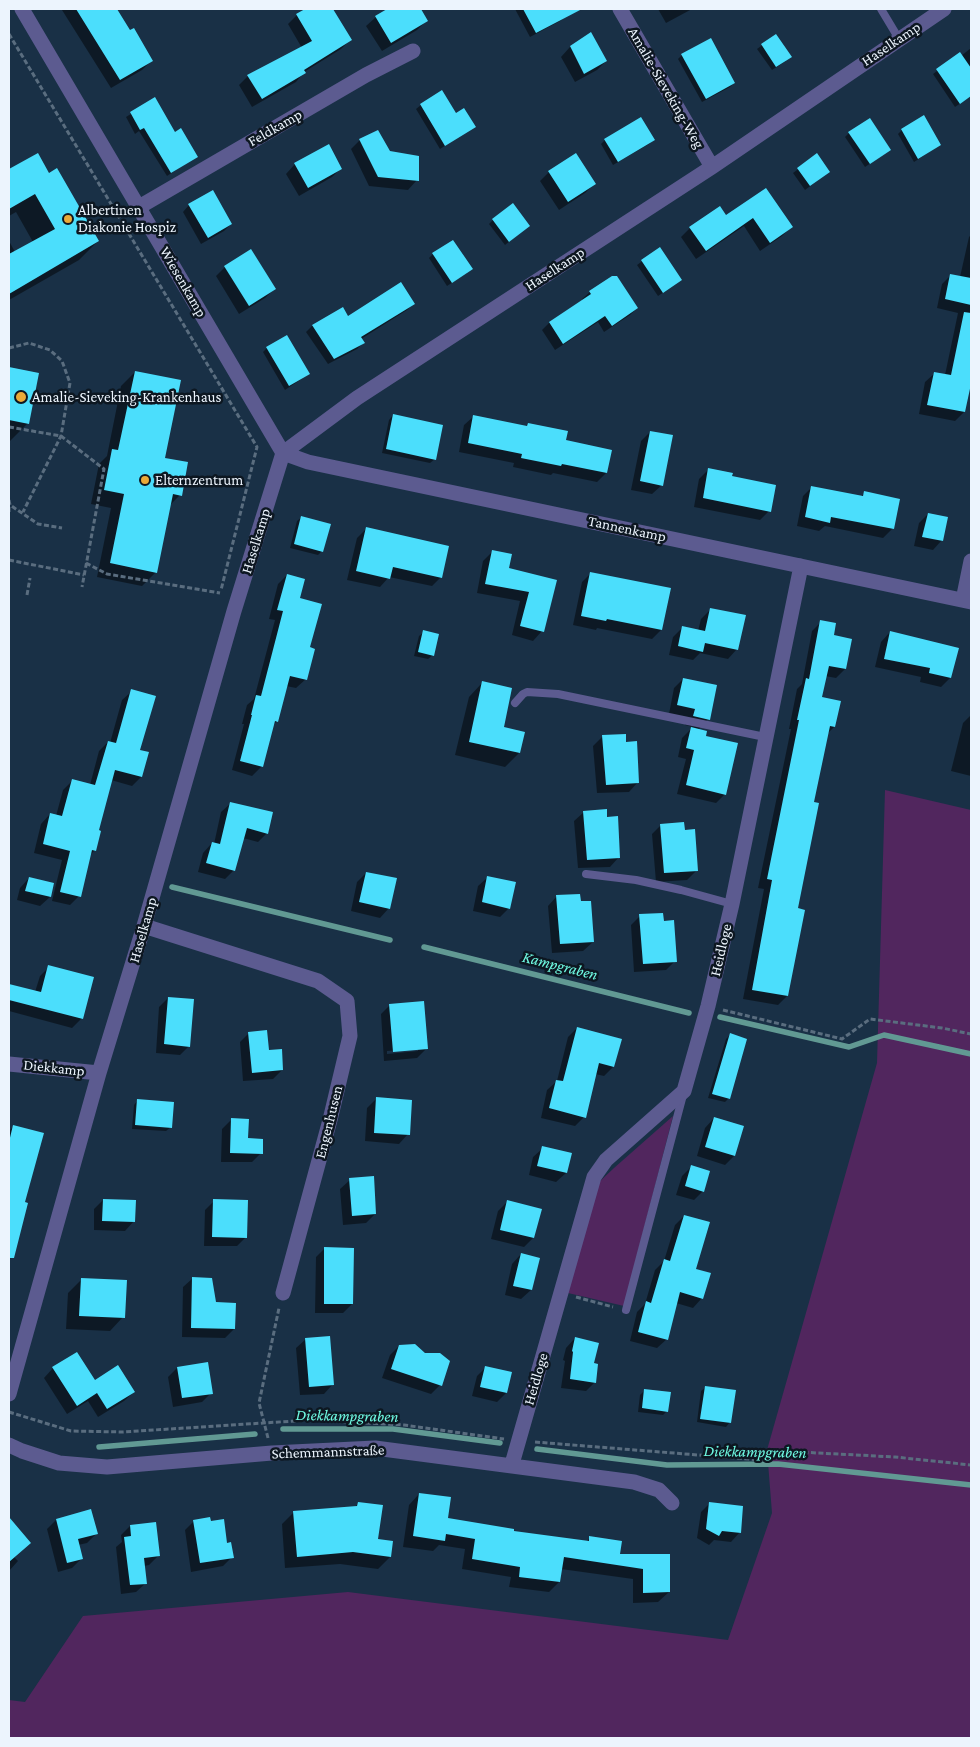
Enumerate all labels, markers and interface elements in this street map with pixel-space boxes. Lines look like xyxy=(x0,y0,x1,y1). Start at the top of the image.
street label: Haselkamp xyxy=(858,18,924,70)
street label: Amalie-Sieveking-Weg xyxy=(624,24,708,152)
street label: Feldkamp xyxy=(245,105,305,151)
place label: Albertinen Diakonie Hospiz xyxy=(78,201,176,236)
marker: Albertinen Diakonie Hospiz xyxy=(62,213,74,225)
street label: Wiesenkamp xyxy=(156,243,210,321)
street label: Haselkamp xyxy=(522,243,588,295)
place label: Amalie-Sieveking-Krankenhaus xyxy=(32,388,221,406)
marker: Amalie-Sieveking-Krankenhaus xyxy=(14,390,28,404)
place label: Elternzentrum xyxy=(155,471,243,489)
marker: Elternzentrum xyxy=(139,474,151,486)
street label: Haselkamp xyxy=(238,506,274,576)
street label: Tannenkamp xyxy=(586,512,668,546)
street label: Haselkamp xyxy=(125,895,161,965)
street label: Heidloge xyxy=(706,922,736,978)
water label: Kampgraben xyxy=(520,947,600,985)
street label: Diekkamp xyxy=(22,1056,86,1080)
street label: Engenhusen xyxy=(311,1084,347,1160)
street label: Heidloge xyxy=(520,1351,552,1407)
water label: Diekkampgraben xyxy=(295,1406,399,1426)
street label: Schemmannstraße xyxy=(271,1441,385,1463)
water label: Diekkampgraben xyxy=(703,1442,807,1462)

